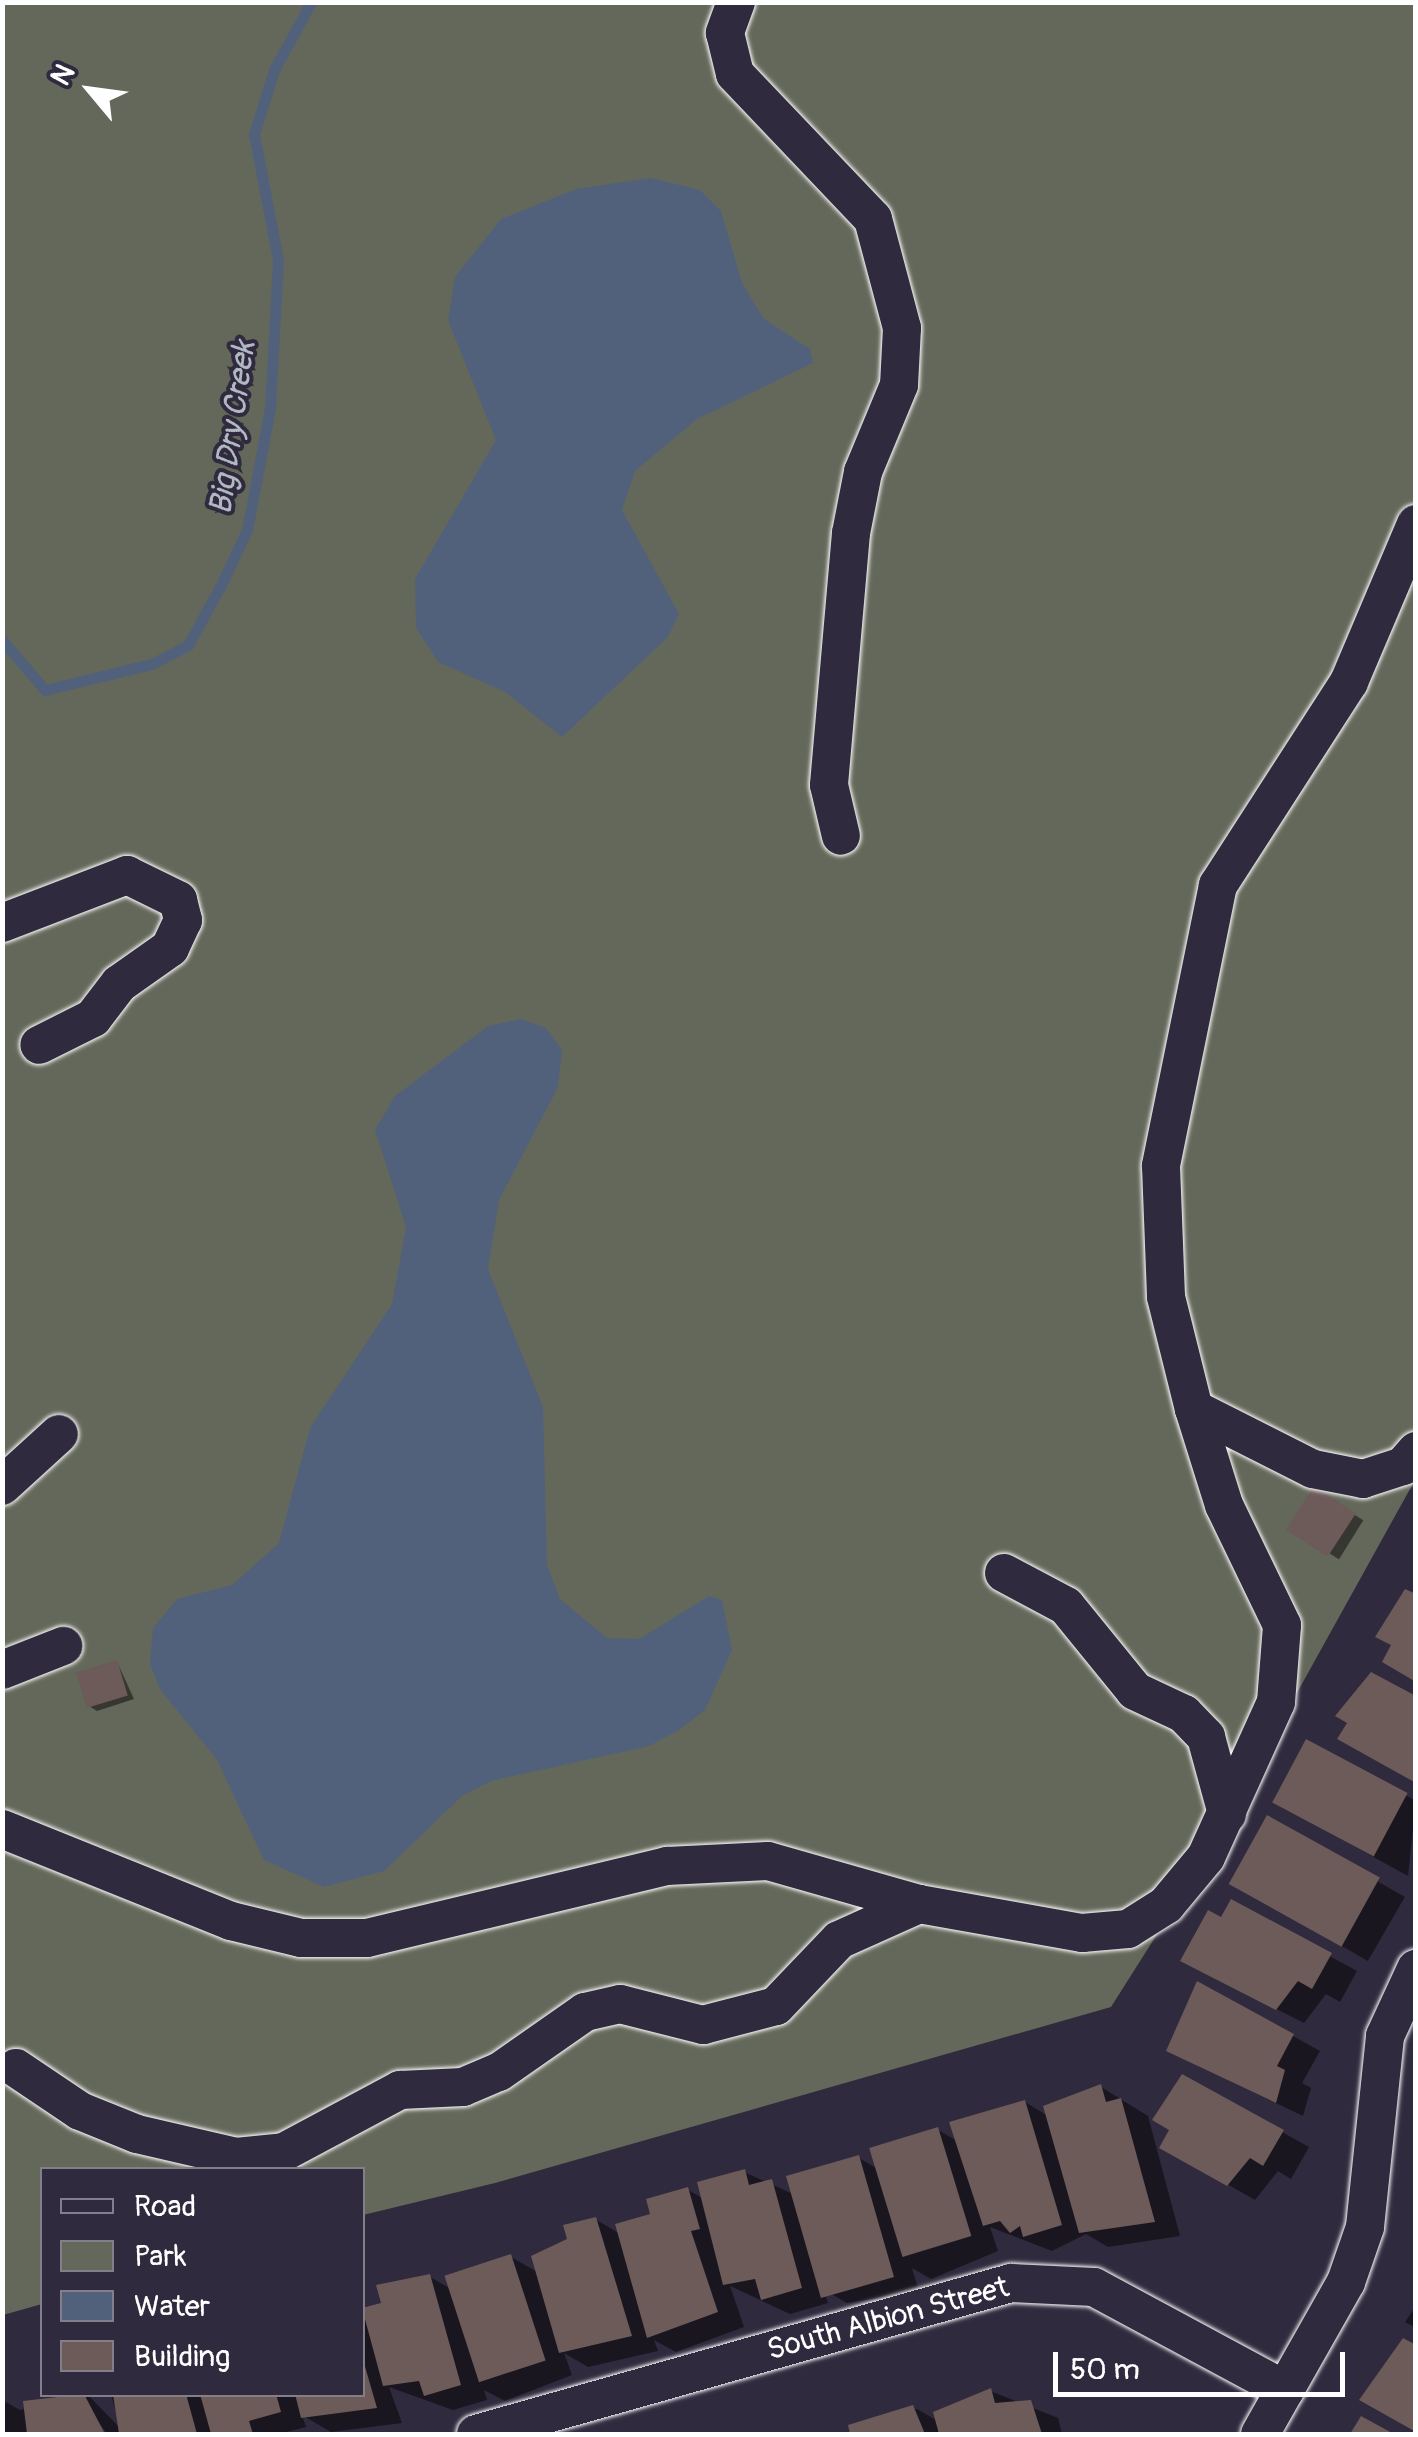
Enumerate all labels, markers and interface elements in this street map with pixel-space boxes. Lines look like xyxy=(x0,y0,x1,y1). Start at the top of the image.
north arrow xyxy=(40,40,140,140)
text: N xyxy=(43,58,83,92)
water label: Big Dry Creek xyxy=(202,339,264,517)
legend xyxy=(40,2167,365,2397)
text: Road xyxy=(134,2188,196,2225)
text: Park xyxy=(134,2238,187,2275)
street label: South Albion Street xyxy=(763,2269,1013,2369)
text: Water xyxy=(134,2288,210,2325)
scale bar xyxy=(1058,2332,1350,2394)
text: Building xyxy=(134,2338,230,2375)
text: 50 m xyxy=(1070,2351,1140,2388)

